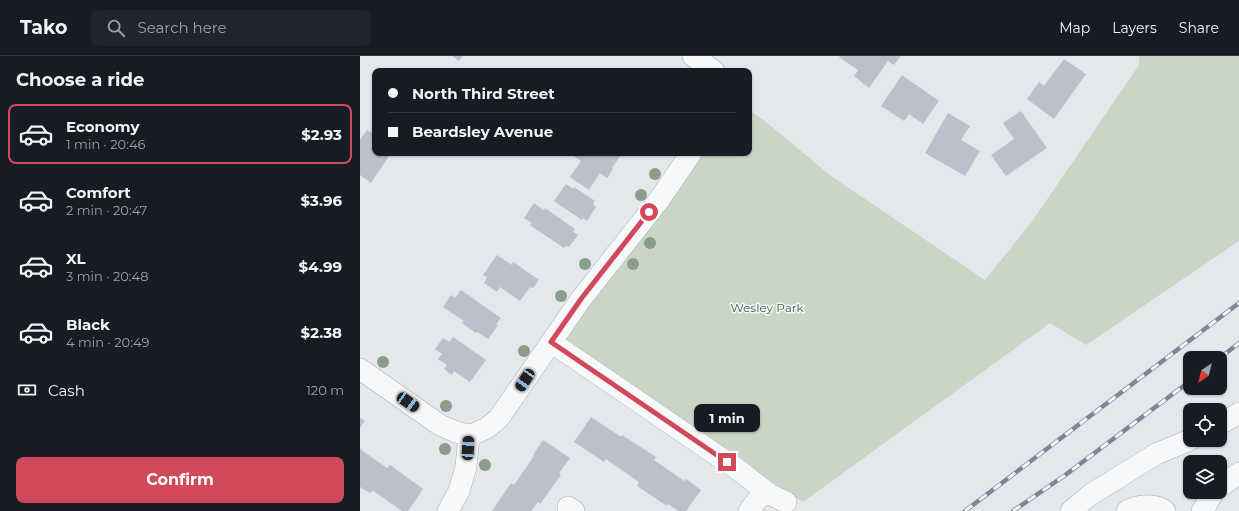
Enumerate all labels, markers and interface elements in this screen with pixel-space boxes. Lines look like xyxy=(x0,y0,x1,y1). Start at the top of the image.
search box xyxy=(91,10,371,46)
text: Tako xyxy=(20,16,67,39)
icon: search xyxy=(105,17,127,39)
text: Search here xyxy=(137,18,227,37)
text: Map xyxy=(1059,19,1090,37)
text: Layers xyxy=(1112,19,1157,37)
text: Share xyxy=(1179,19,1219,37)
text: Choose a ride xyxy=(16,69,144,91)
text: North Third Street xyxy=(412,84,555,103)
icon: car xyxy=(18,116,54,152)
text: Economy xyxy=(66,117,139,136)
text: Beardsley Avenue xyxy=(412,122,553,141)
text: $2.93 xyxy=(301,125,342,144)
text: 1 min · 20:46 xyxy=(66,136,146,152)
icon: car xyxy=(18,182,54,218)
text: Comfort xyxy=(66,183,131,202)
text: $3.96 xyxy=(301,191,342,210)
text: 2 min · 20:47 xyxy=(66,202,147,218)
route start xyxy=(640,203,658,221)
icon: car xyxy=(18,248,54,284)
text: XL xyxy=(66,249,85,268)
text: $4.99 xyxy=(299,257,342,276)
text: 3 min · 20:48 xyxy=(66,268,149,284)
park label: Wesley Park xyxy=(730,300,804,315)
icon: car xyxy=(18,314,54,350)
text: Black xyxy=(66,315,110,334)
text: $2.38 xyxy=(301,323,342,342)
text: 4 min · 20:49 xyxy=(66,334,149,350)
north arrow xyxy=(1183,351,1227,395)
map controls xyxy=(1183,351,1227,499)
car xyxy=(513,367,537,393)
icon: cash xyxy=(16,379,38,401)
text: Cash xyxy=(48,381,85,400)
text: 120 m xyxy=(306,382,344,398)
car xyxy=(395,390,421,414)
button: locate xyxy=(1183,403,1227,447)
callout: 1 min xyxy=(694,404,760,432)
text: 1 min xyxy=(709,410,745,426)
car xyxy=(461,436,475,460)
route end xyxy=(718,453,736,471)
button: layers xyxy=(1183,455,1227,499)
button: Confirm xyxy=(16,457,344,503)

